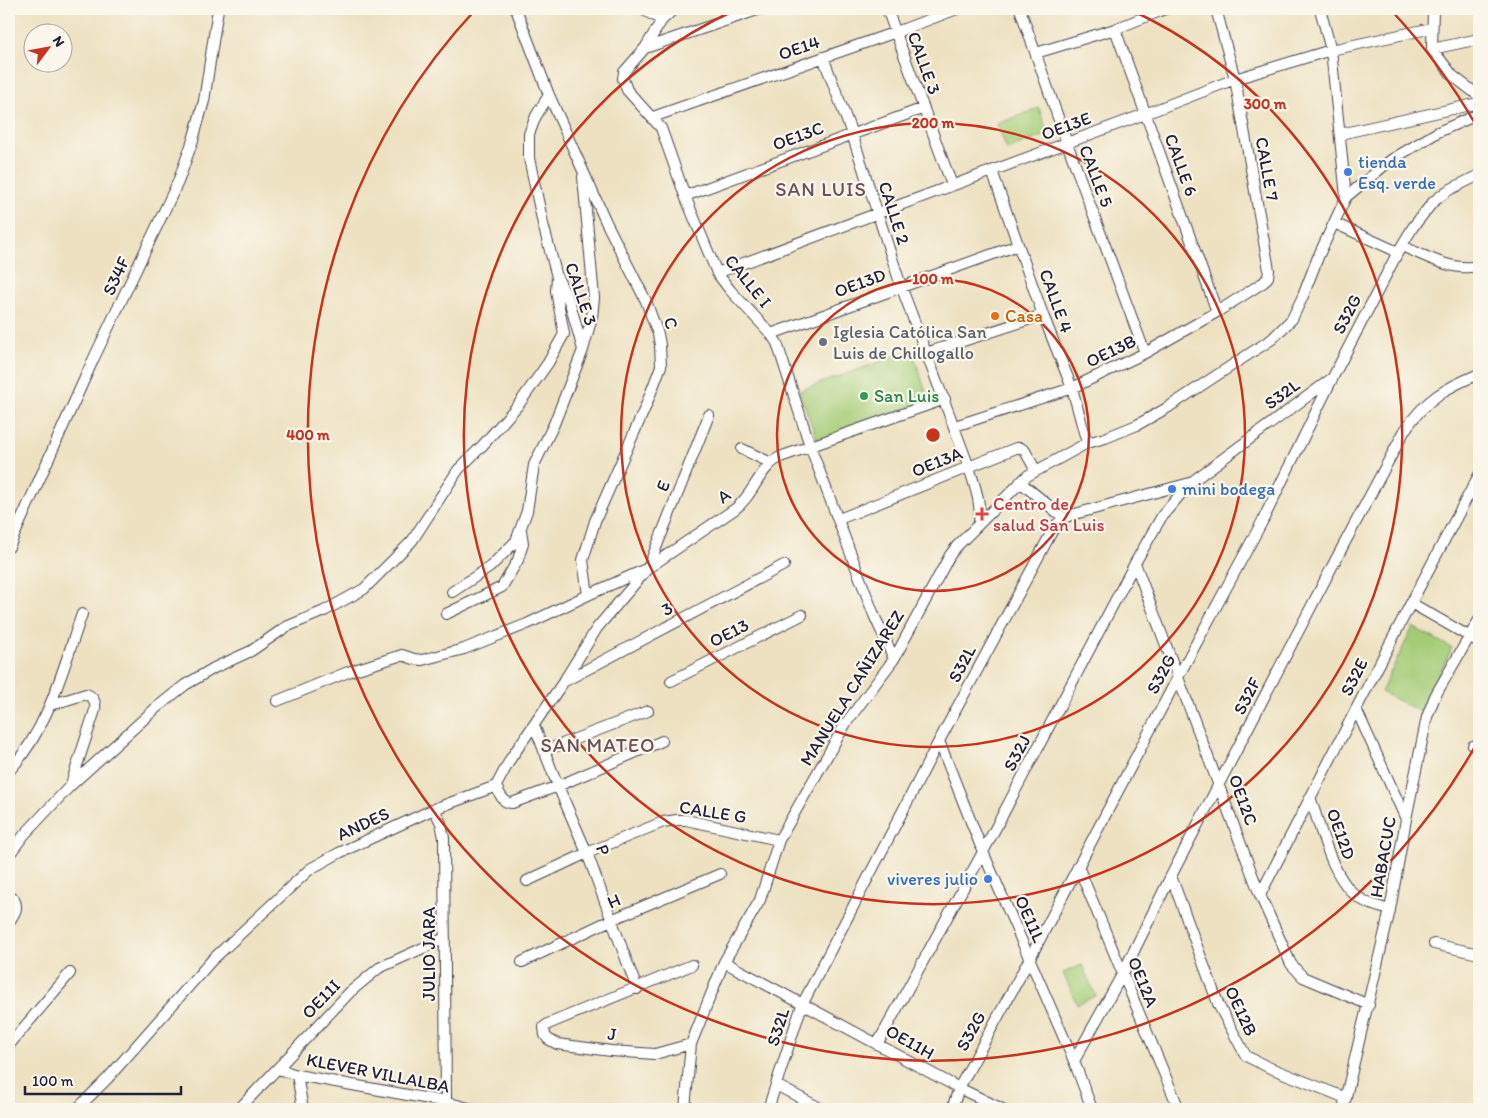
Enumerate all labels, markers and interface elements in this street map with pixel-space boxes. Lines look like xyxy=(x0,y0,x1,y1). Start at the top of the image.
north arrow xyxy=(22,22,72,72)
street label: CALLE 3 xyxy=(903,29,946,98)
street label: OE14 xyxy=(775,31,823,65)
text: N xyxy=(49,33,68,50)
text: 300 m xyxy=(1244,95,1287,113)
street label: OE13E xyxy=(1038,107,1094,145)
text: 200 m xyxy=(912,114,955,132)
street label: OE13C xyxy=(769,117,827,155)
street label: CALLE 6 xyxy=(1160,131,1202,199)
street label: CALLE 7 xyxy=(1251,135,1283,203)
street label: CALLE 5 xyxy=(1074,142,1118,210)
place label: tienda Esq. verde xyxy=(1358,151,1436,194)
marker: tienda Esq. verde xyxy=(1342,166,1354,178)
district label: SAN LUIS xyxy=(775,177,867,201)
street label: CALLE 2 xyxy=(874,179,915,248)
street label: CALLE I xyxy=(720,250,776,312)
street label: S34F xyxy=(98,253,135,299)
street label: CALLE 3 xyxy=(560,260,602,329)
street label: OE13D xyxy=(831,264,889,302)
street label: CALLE 4 xyxy=(1034,266,1078,336)
text: 100 m xyxy=(912,270,954,288)
street label: S32G xyxy=(1328,290,1366,338)
place label: Casa xyxy=(1005,305,1043,327)
marker: Casa xyxy=(989,310,1001,322)
street label: C xyxy=(659,314,683,332)
place label: Iglesia Católica San Luis de Chillogallo xyxy=(833,321,987,364)
street label: OE13B xyxy=(1082,330,1140,372)
marker: Iglesia Católica San Luis de Chillogallo xyxy=(817,336,829,348)
street label: S32L xyxy=(1260,374,1304,414)
place label: San Luis xyxy=(874,385,939,407)
marker: San Luis xyxy=(858,390,870,402)
text: 400 m xyxy=(286,426,330,444)
centre of rings xyxy=(924,426,942,444)
street label: OE13A xyxy=(908,442,966,482)
street label: E xyxy=(651,477,675,495)
place label: mini bodega xyxy=(1182,478,1275,500)
street label: A xyxy=(713,483,736,508)
marker: mini bodega xyxy=(1166,483,1178,495)
place label: Centro de salud San Luis xyxy=(993,493,1105,536)
marker: Centro de salud San Luis xyxy=(975,507,989,521)
street label: 3 xyxy=(658,597,677,621)
street label: MANUELA CAÑIZAREZ xyxy=(795,606,909,770)
street label: OE13 xyxy=(706,614,753,652)
street label: S32L xyxy=(943,642,981,686)
street label: S32G xyxy=(1141,650,1181,698)
street label: S32E xyxy=(1335,654,1373,700)
street label: S32F xyxy=(1228,673,1266,718)
street label: S32J xyxy=(998,731,1036,775)
district label: SAN MATEO xyxy=(540,733,656,757)
street label: OE12C xyxy=(1224,772,1262,828)
street label: CALLE G xyxy=(678,796,748,828)
street label: ANDES xyxy=(333,802,393,846)
street label: OE12D xyxy=(1322,805,1360,863)
street label: HABACUC xyxy=(1365,815,1401,899)
street label: P xyxy=(591,841,615,859)
place label: viveres julio xyxy=(887,868,978,890)
marker: viveres julio xyxy=(982,873,994,885)
street label: H xyxy=(604,888,624,914)
street label: OE11L xyxy=(1010,892,1050,946)
street label: JULIO JARA xyxy=(418,906,440,1001)
street label: OE12A xyxy=(1123,954,1163,1011)
street label: OE11I xyxy=(297,975,345,1023)
street label: OE12B xyxy=(1220,983,1262,1039)
street label: S32L xyxy=(762,1005,794,1049)
street label: S32G xyxy=(951,1007,991,1055)
street label: OE11H xyxy=(882,1020,938,1064)
street label: J xyxy=(606,1023,618,1045)
street label: KLEVER VILLALBA xyxy=(304,1048,452,1098)
scale bar xyxy=(25,1063,181,1095)
text: 100 m xyxy=(32,1072,74,1090)

